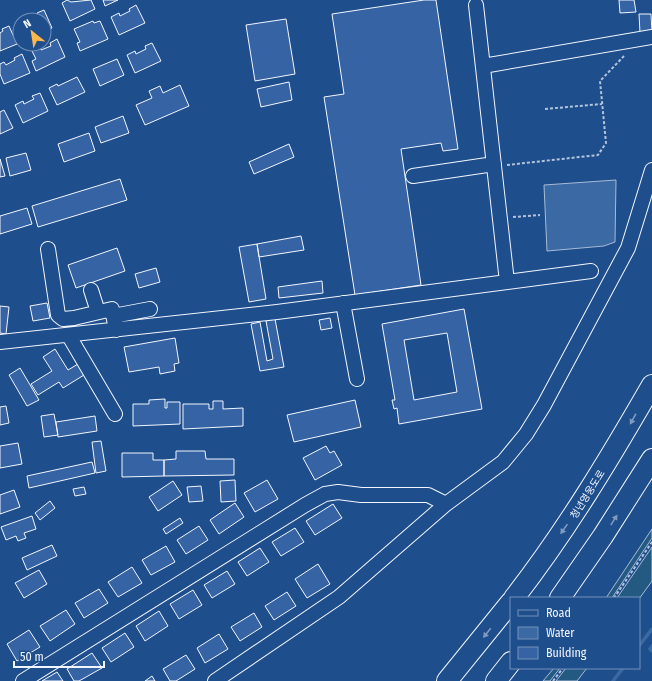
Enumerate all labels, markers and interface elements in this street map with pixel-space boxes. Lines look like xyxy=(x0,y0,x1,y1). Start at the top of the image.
north arrow xyxy=(12,12,52,52)
text: N xyxy=(21,16,33,31)
one-way arrow xyxy=(629,413,636,424)
street label: 청년영웅도로 xyxy=(568,468,608,521)
one-way arrow xyxy=(610,515,618,525)
one-way arrow xyxy=(560,523,568,534)
legend xyxy=(510,597,640,669)
text: Road xyxy=(546,606,571,620)
text: Water xyxy=(546,626,575,640)
one-way arrow xyxy=(483,628,491,639)
scale bar xyxy=(14,643,104,669)
text: Building xyxy=(546,646,587,660)
text: 50 m xyxy=(20,650,44,664)

